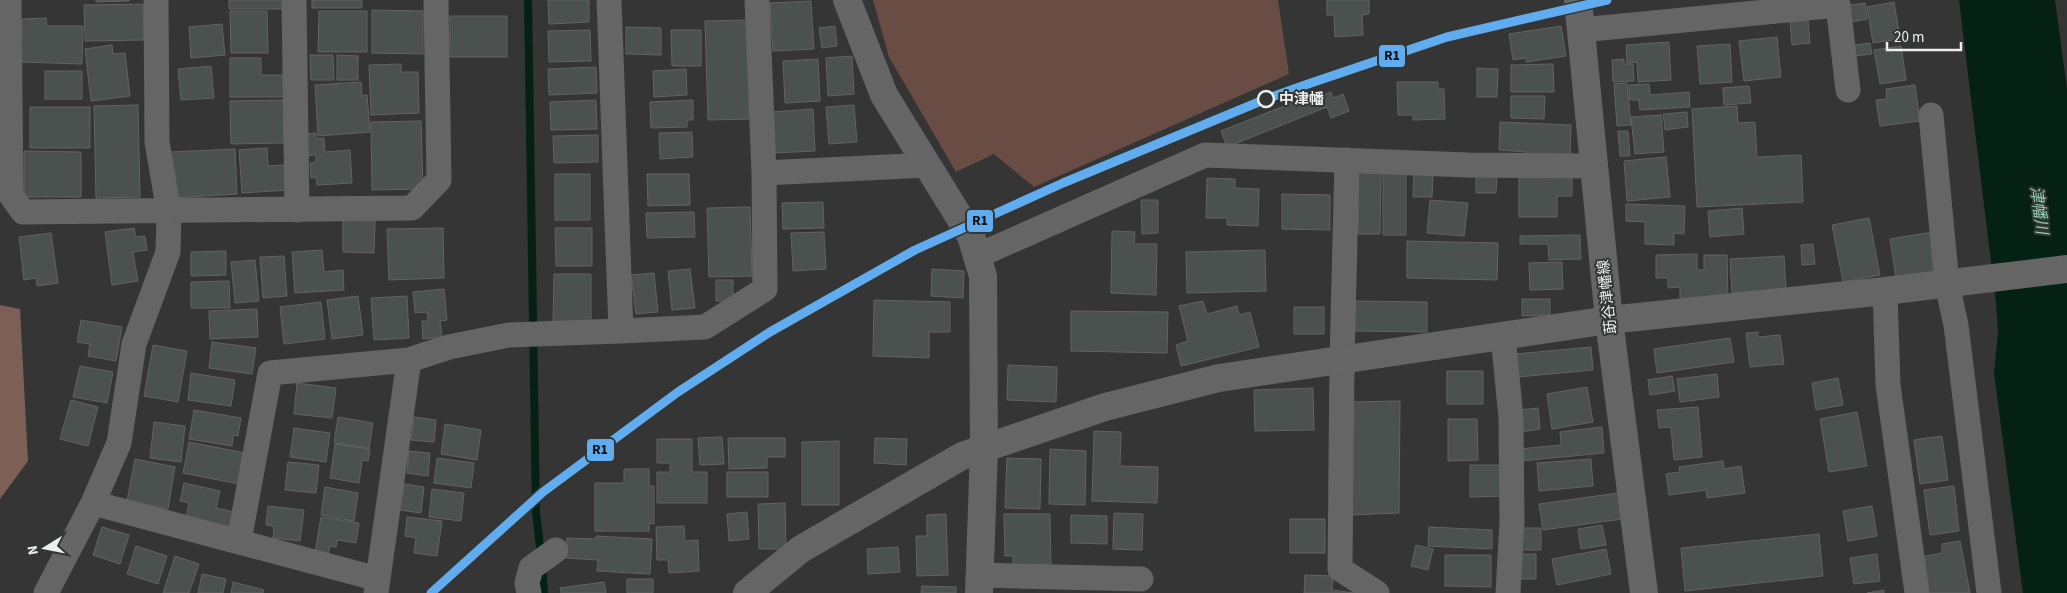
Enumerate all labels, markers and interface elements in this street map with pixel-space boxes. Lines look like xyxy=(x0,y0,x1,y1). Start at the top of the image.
scale bar xyxy=(1887,20,1961,52)
text: 20 m xyxy=(1894,27,1924,48)
line badge: R1 xyxy=(1378,44,1406,68)
text: R1 xyxy=(1384,46,1400,66)
place label: 中津幡 xyxy=(1279,89,1324,110)
marker: 中津幡 xyxy=(1257,90,1275,108)
water label: 津幡川 xyxy=(2025,185,2053,237)
line badge: R1 xyxy=(966,209,994,233)
text: R1 xyxy=(972,211,988,231)
street label: 莇谷津幡線 xyxy=(1593,259,1622,335)
line badge: R1 xyxy=(586,438,615,462)
text: R1 xyxy=(592,440,608,460)
north arrow xyxy=(20,523,70,573)
text: N xyxy=(23,544,44,556)

